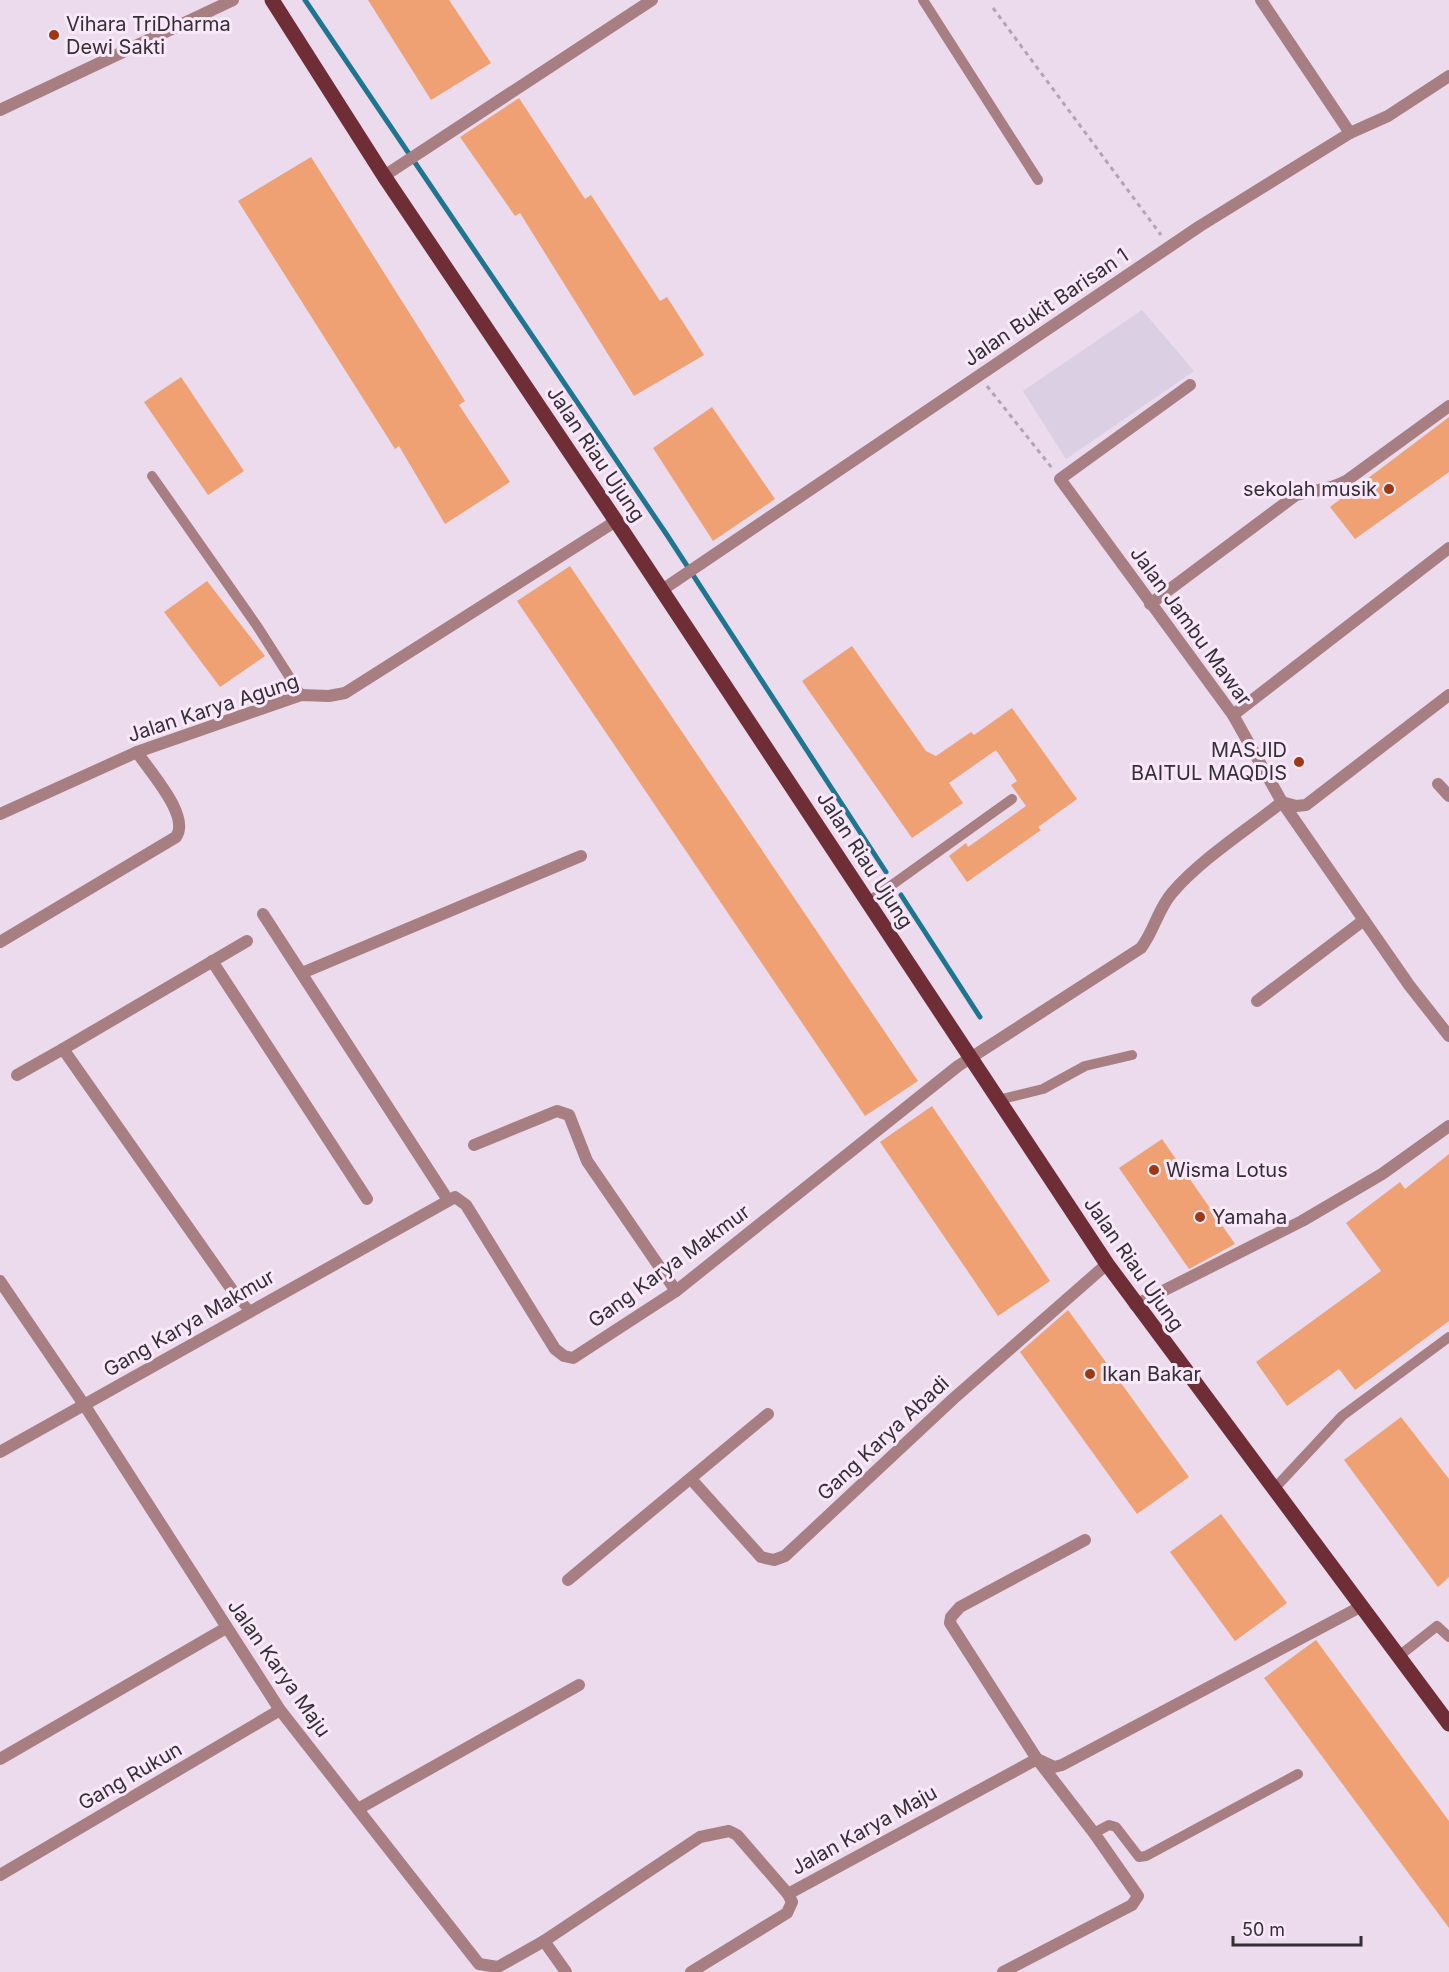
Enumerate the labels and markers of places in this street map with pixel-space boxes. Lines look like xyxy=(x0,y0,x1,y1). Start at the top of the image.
place label: Vihara TriDharma Dewi Sakti xyxy=(66,12,231,59)
marker: Vihara TriDharma Dewi Sakti xyxy=(47,28,61,42)
place label: sekolah musik xyxy=(1243,477,1377,501)
marker: sekolah musik xyxy=(1382,482,1396,496)
place label: MASJID BAITUL MAQDIS xyxy=(1131,738,1287,785)
marker: MASJID BAITUL MAQDIS xyxy=(1292,755,1306,769)
place label: Wisma Lotus xyxy=(1166,1158,1288,1182)
marker: Wisma Lotus xyxy=(1147,1163,1161,1177)
place label: Yamaha xyxy=(1212,1205,1287,1229)
marker: Yamaha xyxy=(1193,1210,1207,1224)
place label: Ikan Bakar xyxy=(1102,1362,1202,1386)
marker: Ikan Bakar xyxy=(1083,1367,1097,1381)

